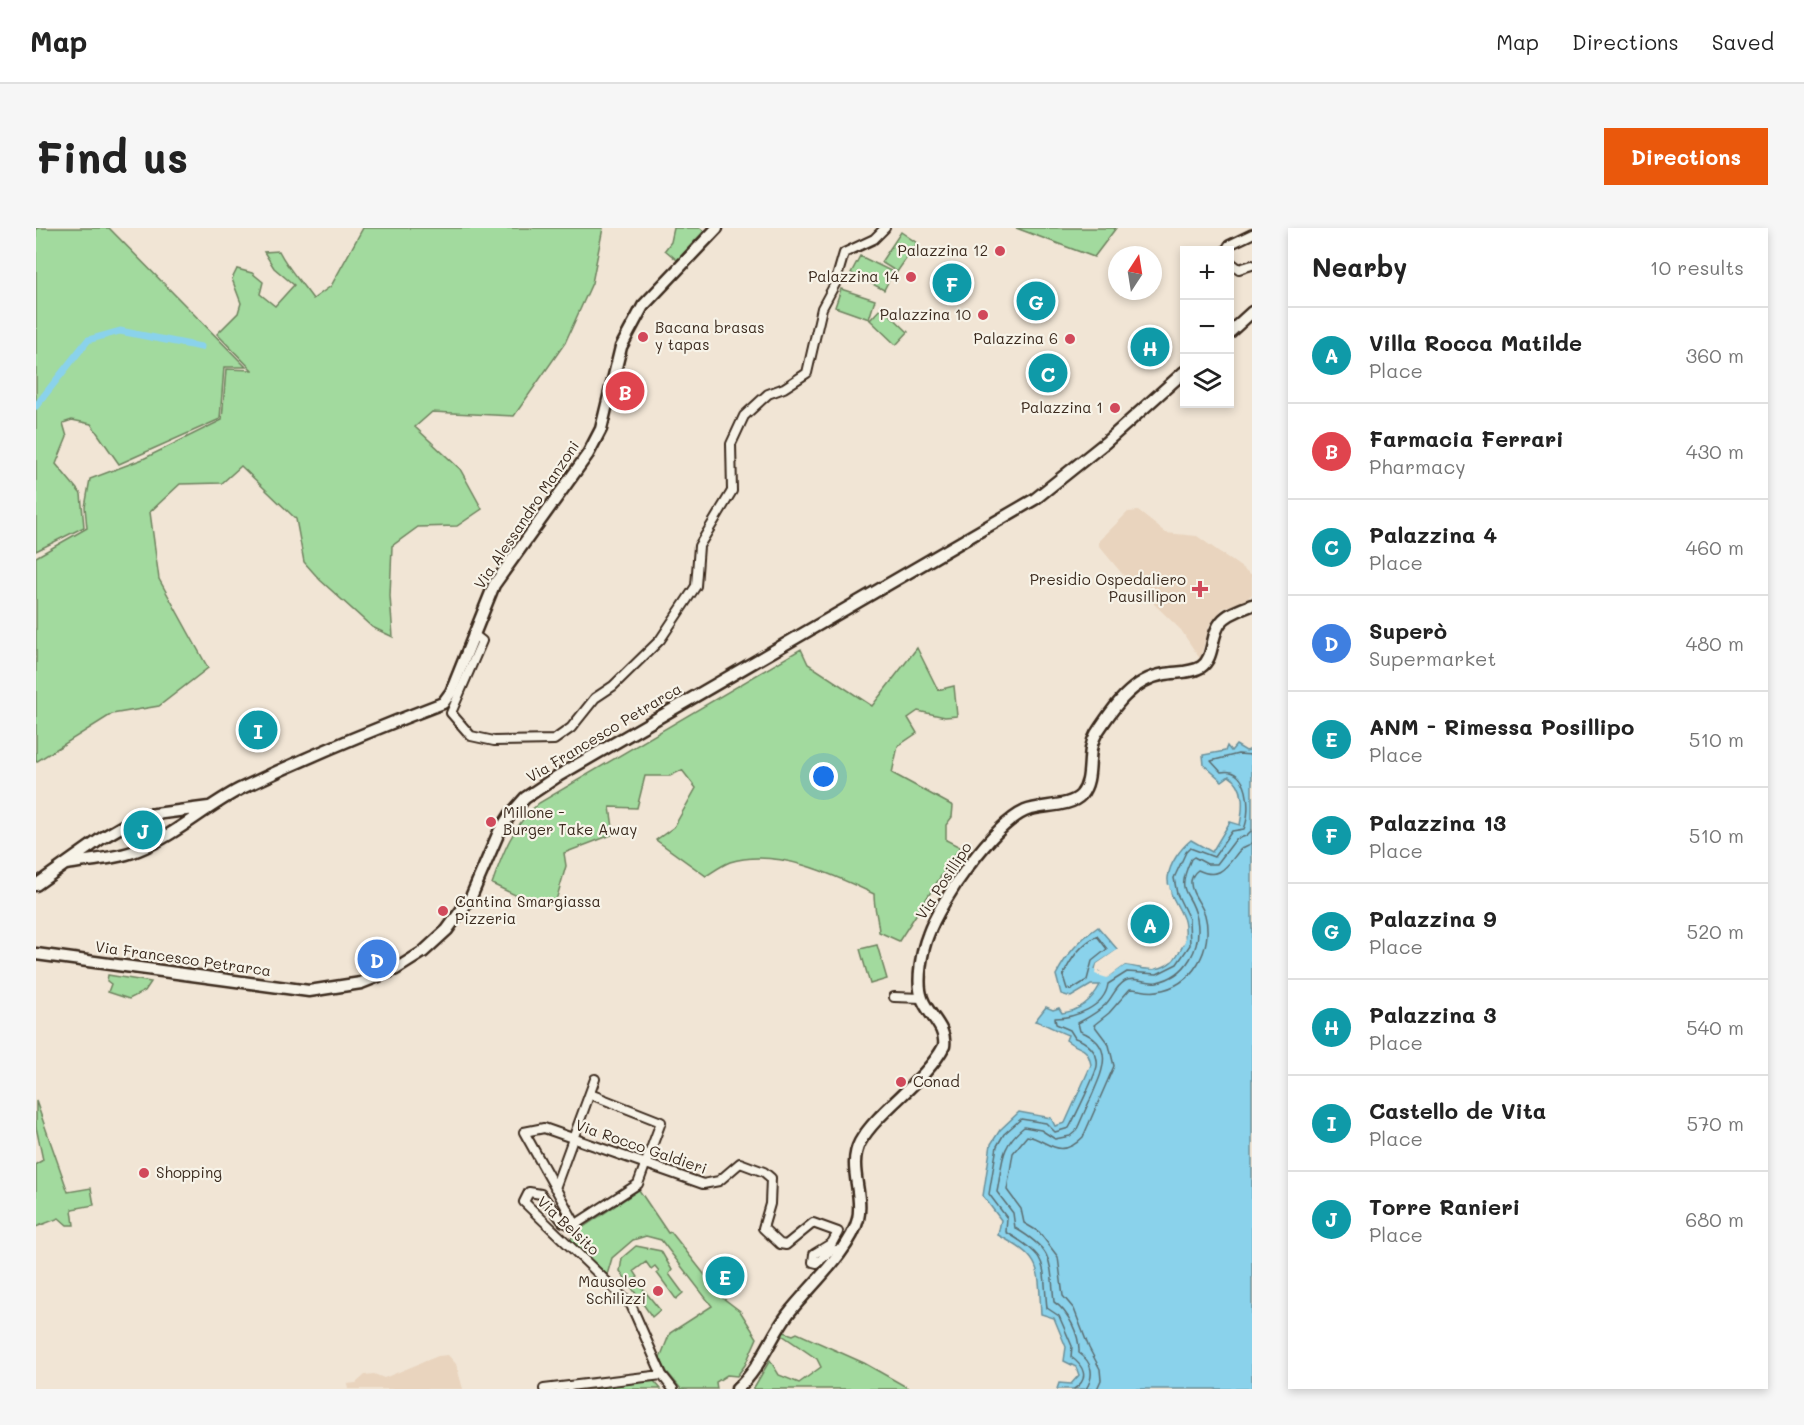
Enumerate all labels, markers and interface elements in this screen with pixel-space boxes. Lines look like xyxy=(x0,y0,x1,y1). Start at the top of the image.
text: Map xyxy=(30,23,87,59)
text: Map xyxy=(1496,28,1539,55)
text: Directions xyxy=(1572,28,1679,55)
text: Saved xyxy=(1712,28,1774,55)
button: Directions xyxy=(1604,128,1768,185)
text: Find us xyxy=(36,129,188,184)
place label: Palazzina 12 xyxy=(898,240,988,260)
marker: Palazzina 12 xyxy=(993,244,1007,258)
north arrow xyxy=(1108,246,1162,300)
map controls xyxy=(1180,246,1234,408)
button: + xyxy=(1180,246,1234,300)
text: Nearby xyxy=(1312,250,1407,284)
text: 10 results xyxy=(1650,254,1744,280)
pin: F xyxy=(932,260,972,306)
place label: Palazzina 14 xyxy=(808,266,899,286)
marker: Palazzina 14 xyxy=(904,270,918,284)
pin: G xyxy=(1016,278,1056,324)
button: − xyxy=(1180,300,1234,354)
place label: Palazzina 10 xyxy=(880,304,971,324)
marker: Palazzina 10 xyxy=(976,308,990,322)
place label: Bacana brasas y tapas xyxy=(655,317,765,354)
pin: H xyxy=(1130,324,1170,370)
place label: Palazzina 6 xyxy=(974,328,1058,348)
text: Villa Rocca Matilde xyxy=(1369,328,1582,357)
marker: Bacana brasas y tapas xyxy=(636,330,650,344)
marker: Palazzina 6 xyxy=(1063,332,1077,346)
text: A xyxy=(1325,342,1338,368)
text: 360 m xyxy=(1686,342,1744,368)
pin: C xyxy=(1028,350,1068,396)
button: layers xyxy=(1180,354,1234,408)
text: Place xyxy=(1369,357,1423,383)
pin: B xyxy=(606,368,644,414)
place label: Palazzina 1 xyxy=(1021,397,1103,417)
marker: Palazzina 1 xyxy=(1108,401,1122,415)
text: Farmacia Ferrari xyxy=(1369,424,1564,453)
street label: Via Alessandro Manzoni xyxy=(469,437,583,592)
text: B xyxy=(1325,438,1338,464)
text: 430 m xyxy=(1686,438,1744,464)
text: Pharmacy xyxy=(1369,453,1466,479)
text: Palazzina 4 xyxy=(1369,520,1497,549)
text: C xyxy=(1324,534,1339,560)
text: 460 m xyxy=(1686,534,1744,560)
text: Place xyxy=(1369,549,1423,575)
place label: Presidio Ospedaliero Pausillipon xyxy=(1030,569,1186,606)
marker: Presidio Ospedaliero Pausillipon xyxy=(1191,580,1209,598)
text: Superò xyxy=(1369,616,1447,645)
text: D xyxy=(1324,630,1339,656)
text: 480 m xyxy=(1685,630,1744,656)
text: Supermarket xyxy=(1369,645,1496,671)
street label: Via Francesco Petrarca xyxy=(522,678,685,786)
pin: I xyxy=(238,708,278,752)
text: ANM - Rimessa Posillipo xyxy=(1369,712,1634,741)
text: E xyxy=(1325,726,1338,752)
text: 510 m xyxy=(1689,726,1744,752)
text: Place xyxy=(1369,741,1423,767)
your location xyxy=(809,762,838,791)
place label: Millone - Burger Take Away xyxy=(503,802,637,839)
pin: J xyxy=(124,808,162,852)
text: Palazzina 13 xyxy=(1369,808,1506,837)
marker: Millone - Burger Take Away xyxy=(484,815,498,829)
text: F xyxy=(1325,822,1338,848)
text: 510 m xyxy=(1689,822,1744,848)
text: Place xyxy=(1369,837,1423,863)
street label: Via Posillipo xyxy=(911,838,976,923)
place label: Cantina Smargiassa Pizzeria xyxy=(455,891,601,928)
pin: A xyxy=(1130,902,1170,946)
marker: Cantina Smargiassa Pizzeria xyxy=(436,904,450,918)
text: Palazzina 9 xyxy=(1369,904,1497,933)
text: G xyxy=(1324,918,1339,944)
text: 520 m xyxy=(1687,918,1744,944)
text: Place xyxy=(1369,933,1423,959)
street label: Via Francesco Petrarca xyxy=(94,936,272,980)
pin: D xyxy=(358,936,396,982)
text: Palazzina 3 xyxy=(1369,1000,1497,1029)
text: H xyxy=(1323,1014,1340,1040)
text: 540 m xyxy=(1686,1014,1744,1040)
text: Place xyxy=(1369,1029,1423,1055)
place label: Conad xyxy=(913,1071,960,1091)
marker: Conad xyxy=(894,1075,908,1089)
text: Castello de Vita xyxy=(1369,1096,1546,1125)
text: I xyxy=(1326,1110,1337,1136)
text: 570 m xyxy=(1687,1110,1744,1136)
street label: Via Rocco Galdieri xyxy=(573,1114,710,1178)
text: Place xyxy=(1369,1125,1423,1151)
place label: Shopping xyxy=(156,1162,222,1182)
marker: Shopping xyxy=(137,1166,151,1180)
street label: Via Belsito xyxy=(533,1191,604,1259)
text: Torre Ranieri xyxy=(1369,1192,1520,1221)
text: J xyxy=(1325,1206,1338,1232)
text: 680 m xyxy=(1685,1206,1744,1232)
text: Place xyxy=(1369,1221,1423,1247)
pin: E xyxy=(706,1254,744,1298)
place label: Mausoleo Schilizzi xyxy=(578,1271,646,1308)
marker: Mausoleo Schilizzi xyxy=(651,1284,665,1298)

